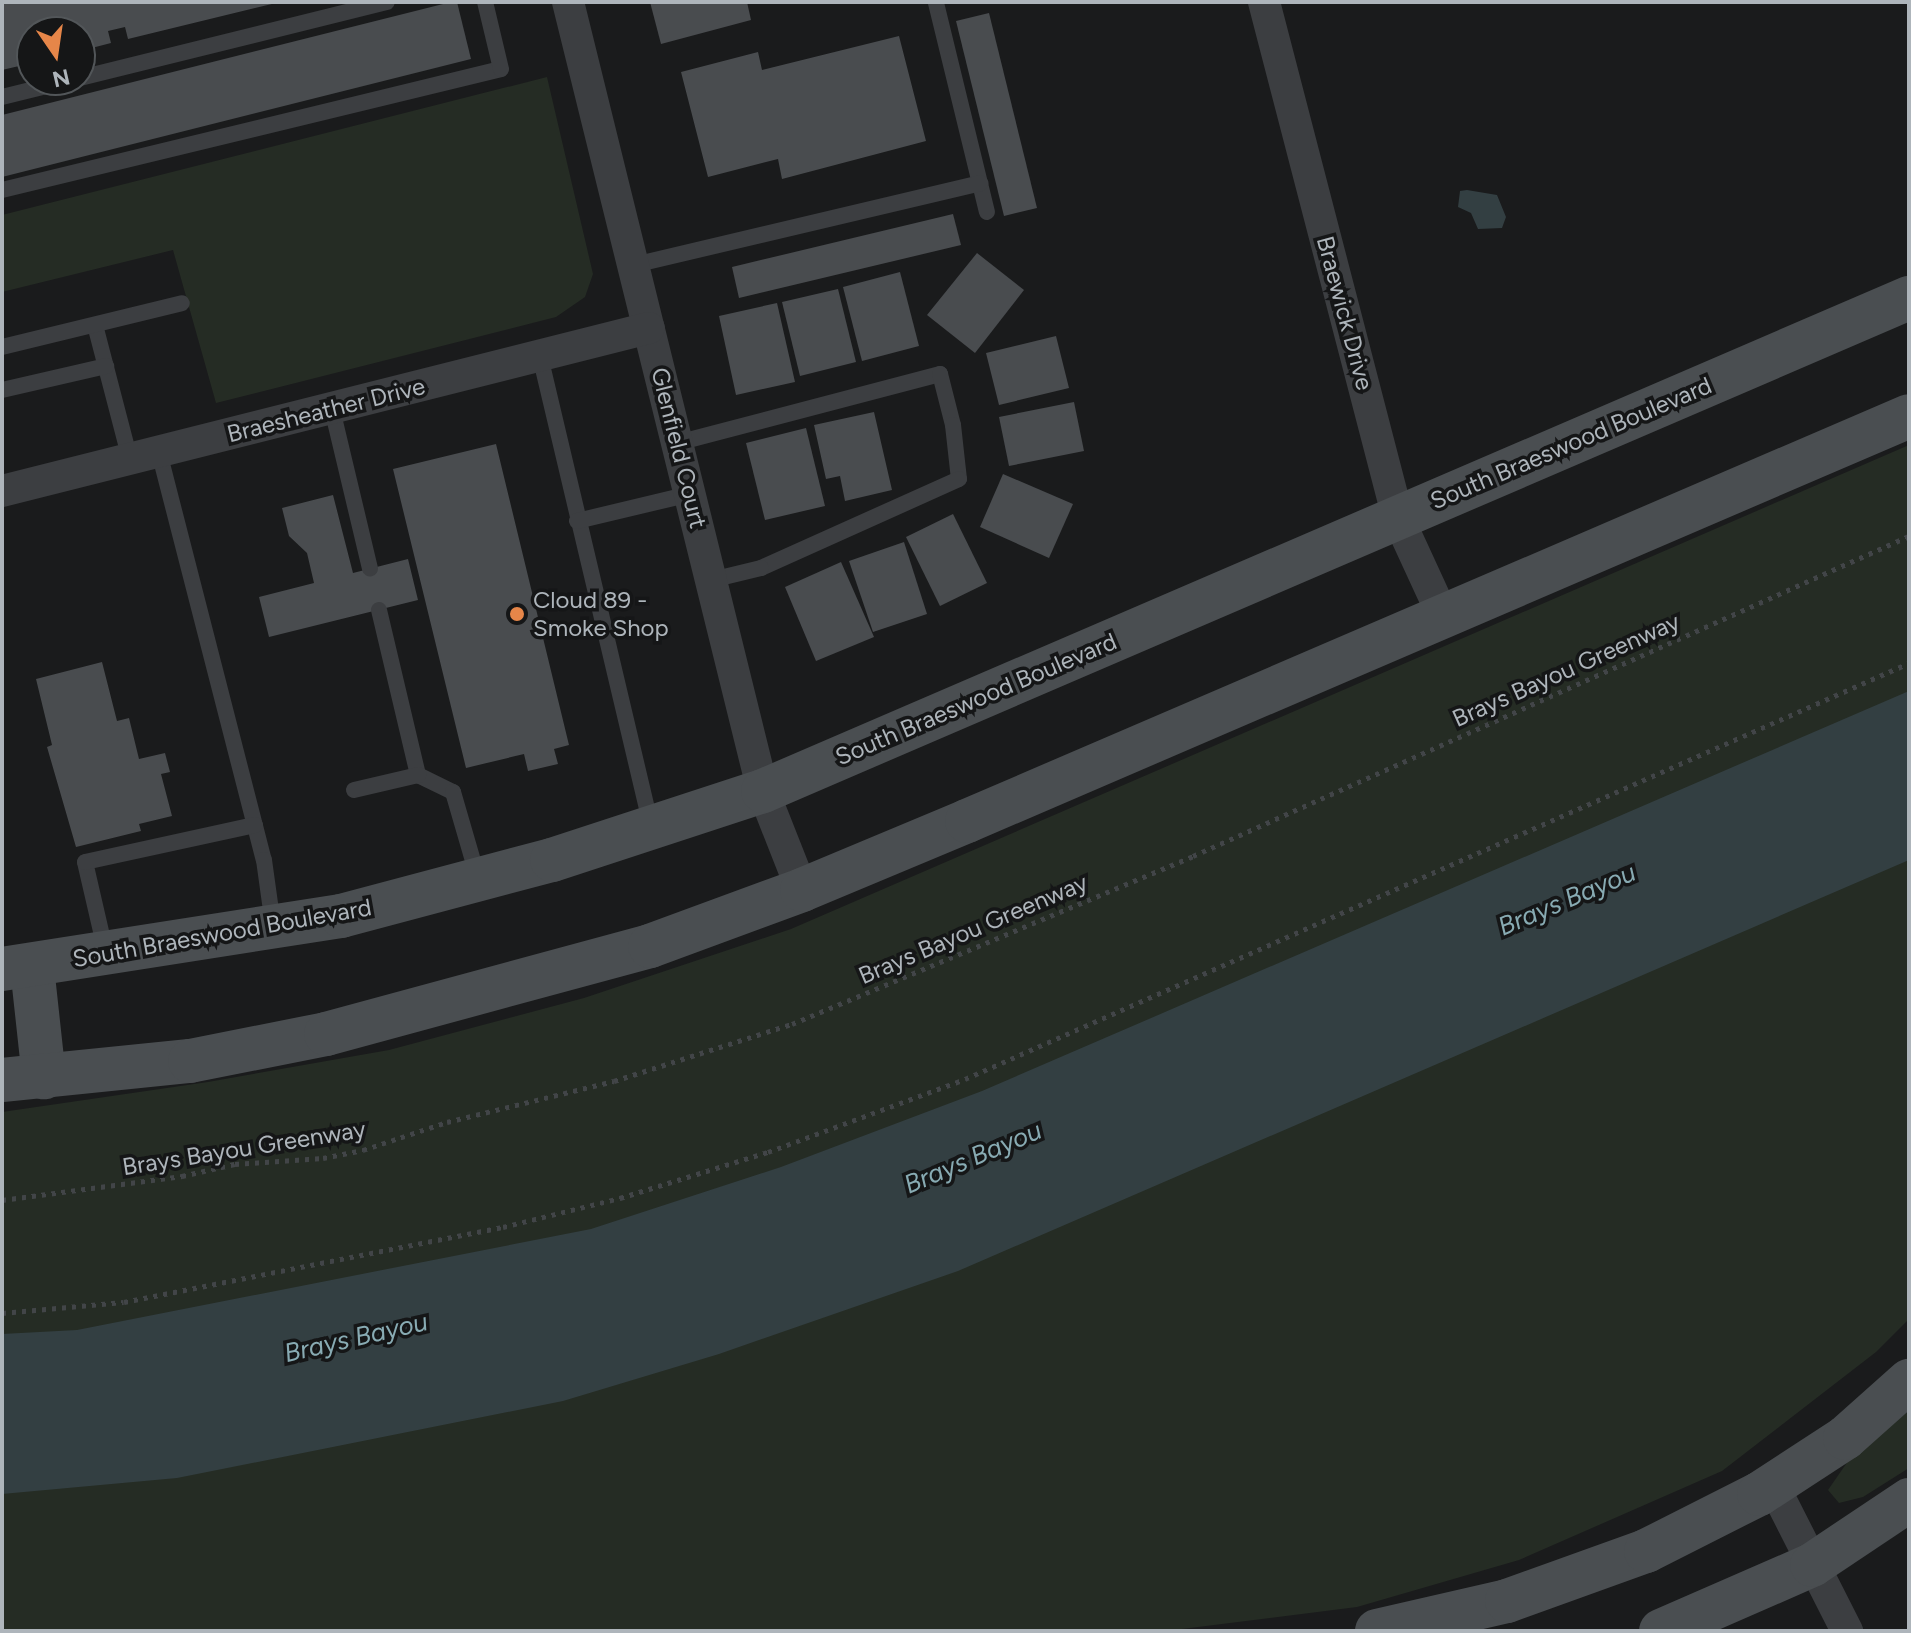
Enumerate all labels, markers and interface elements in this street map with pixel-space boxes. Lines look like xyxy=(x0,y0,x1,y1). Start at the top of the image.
north arrow xyxy=(16,16,96,96)
text: N xyxy=(50,63,72,93)
street label: Braewick Drive xyxy=(1311,233,1379,393)
street label: Glenfield Court xyxy=(645,365,713,531)
street label: Braesheather Drive xyxy=(224,371,428,449)
street label: South Braeswood Boulevard xyxy=(1426,371,1716,515)
place label: Cloud 89 - Smoke Shop xyxy=(533,586,669,642)
marker: Cloud 89 - Smoke Shop xyxy=(508,605,526,623)
street label: Brays Bayou Greenway xyxy=(1448,607,1684,733)
street label: South Braeswood Boulevard xyxy=(831,627,1121,771)
water label: Brays Bayou xyxy=(1494,857,1640,943)
street label: Brays Bayou Greenway xyxy=(854,868,1092,990)
street label: South Braeswood Boulevard xyxy=(70,893,374,973)
street label: Brays Bayou Greenway xyxy=(120,1115,368,1181)
water label: Brays Bayou xyxy=(900,1115,1046,1201)
water label: Brays Bayou xyxy=(281,1306,431,1370)

